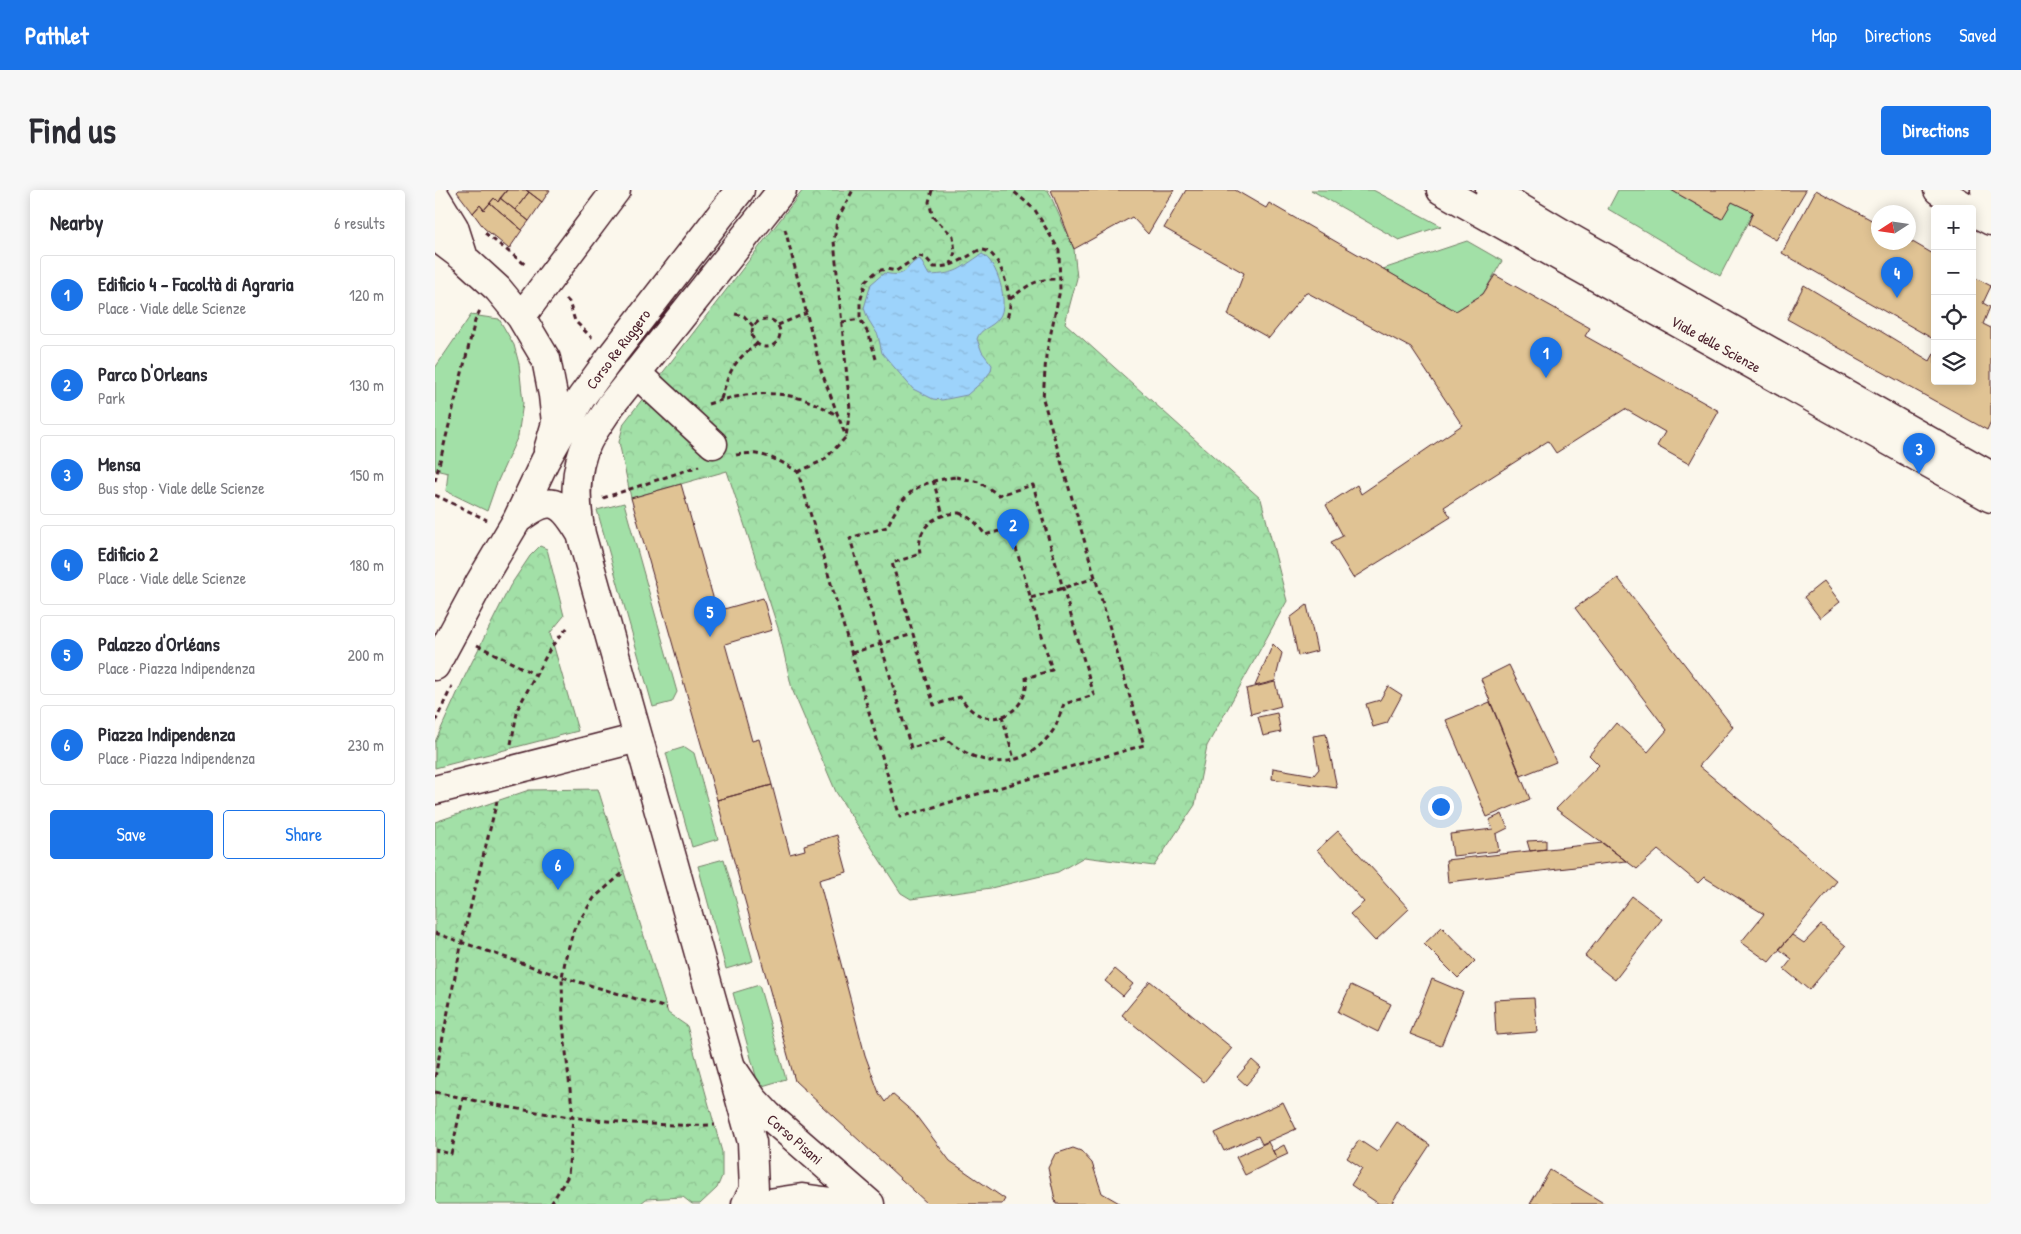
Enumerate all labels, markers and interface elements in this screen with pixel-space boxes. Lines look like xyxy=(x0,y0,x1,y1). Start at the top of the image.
text: Pathlet xyxy=(25,19,88,51)
text: Map xyxy=(1812,23,1837,48)
text: Directions xyxy=(1865,23,1931,48)
text: Saved xyxy=(1959,23,1996,48)
button: Directions xyxy=(1881,106,1991,155)
text: Find us xyxy=(30,107,116,154)
north arrow xyxy=(1871,205,1916,250)
map controls xyxy=(1931,205,1976,385)
button: + xyxy=(1931,205,1976,250)
text: Nearby xyxy=(50,208,103,237)
text: 6 results xyxy=(334,212,385,234)
button: − xyxy=(1931,250,1976,295)
pin: 4 xyxy=(1881,257,1913,298)
text: Edificio 4 - Facoltà di Agraria xyxy=(98,271,293,297)
text: 1 xyxy=(64,284,70,306)
text: 120 m xyxy=(349,284,384,306)
button: locate xyxy=(1931,295,1976,340)
text: Place · Viale delle Scienze xyxy=(98,297,246,319)
street label: Corso Re Ruggero xyxy=(581,305,655,393)
street label: Viale delle Scienze xyxy=(1667,311,1765,377)
pin: 1 xyxy=(1530,337,1562,378)
button: layers xyxy=(1931,340,1976,385)
text: Parco D'Orleans xyxy=(98,361,207,387)
text: 2 xyxy=(63,374,71,396)
text: 130 m xyxy=(349,374,384,396)
text: Park xyxy=(98,387,125,409)
pin: 3 xyxy=(1903,433,1935,474)
text: Mensa xyxy=(98,451,140,477)
text: 3 xyxy=(63,464,71,486)
text: 150 m xyxy=(350,464,384,486)
text: Bus stop · Viale delle Scienze xyxy=(98,477,265,499)
pin: 2 xyxy=(997,509,1029,550)
text: Edificio 2 xyxy=(98,541,158,567)
text: 4 xyxy=(64,554,70,576)
text: 180 m xyxy=(350,554,384,576)
text: Place · Viale delle Scienze xyxy=(98,567,246,589)
pin: 5 xyxy=(694,596,726,637)
text: Palazzo d'Orléans xyxy=(98,631,220,657)
text: 5 xyxy=(64,644,70,666)
text: 200 m xyxy=(348,644,384,666)
text: Place · Piazza Indipendenza xyxy=(98,657,255,679)
text: Piazza Indipendenza xyxy=(98,721,235,747)
text: 6 xyxy=(64,734,70,756)
text: 230 m xyxy=(348,734,384,756)
text: Place · Piazza Indipendenza xyxy=(98,747,255,769)
your location xyxy=(1428,794,1454,820)
button: Save xyxy=(50,810,213,859)
button: Share xyxy=(223,810,385,859)
pin: 6 xyxy=(542,849,574,890)
street label: Corso Pisani xyxy=(763,1109,827,1169)

